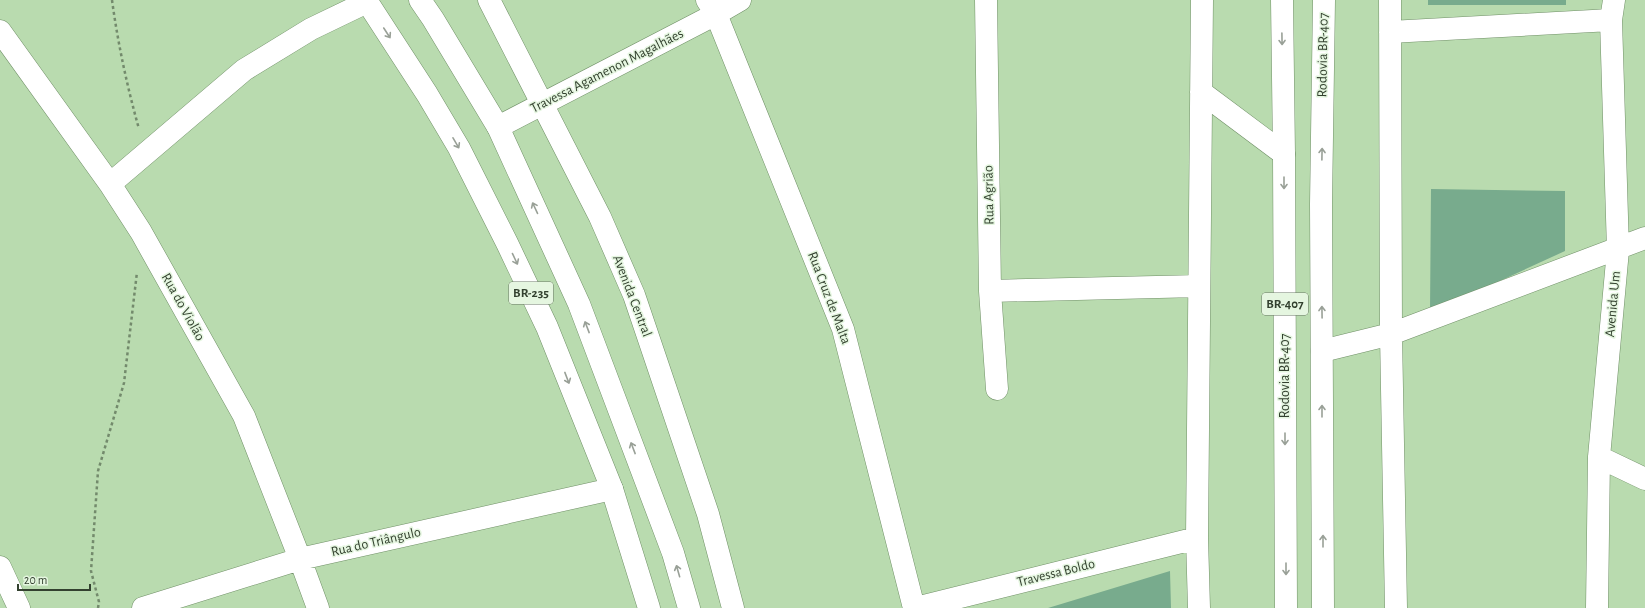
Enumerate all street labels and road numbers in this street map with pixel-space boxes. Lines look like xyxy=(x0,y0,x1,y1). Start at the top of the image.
street label: Rodovia BR-407 xyxy=(1315,12,1331,97)
street label: Travessa Agamenon Magalhães xyxy=(528,26,686,116)
street label: Rua Agrião xyxy=(981,165,997,225)
street label: Rua Cruz de Malta xyxy=(805,250,853,347)
street label: Avenida Central xyxy=(610,253,654,339)
street label: Avenida Um xyxy=(1603,270,1623,338)
street label: Rua do Violão xyxy=(159,271,207,343)
road number: BR-235 xyxy=(509,282,553,304)
road number: BR-407 xyxy=(1262,293,1308,315)
street label: Rodovia BR-407 xyxy=(1278,333,1292,418)
street label: Rua do Triângulo xyxy=(330,525,422,559)
street label: Travessa Boldo xyxy=(1016,557,1097,589)

